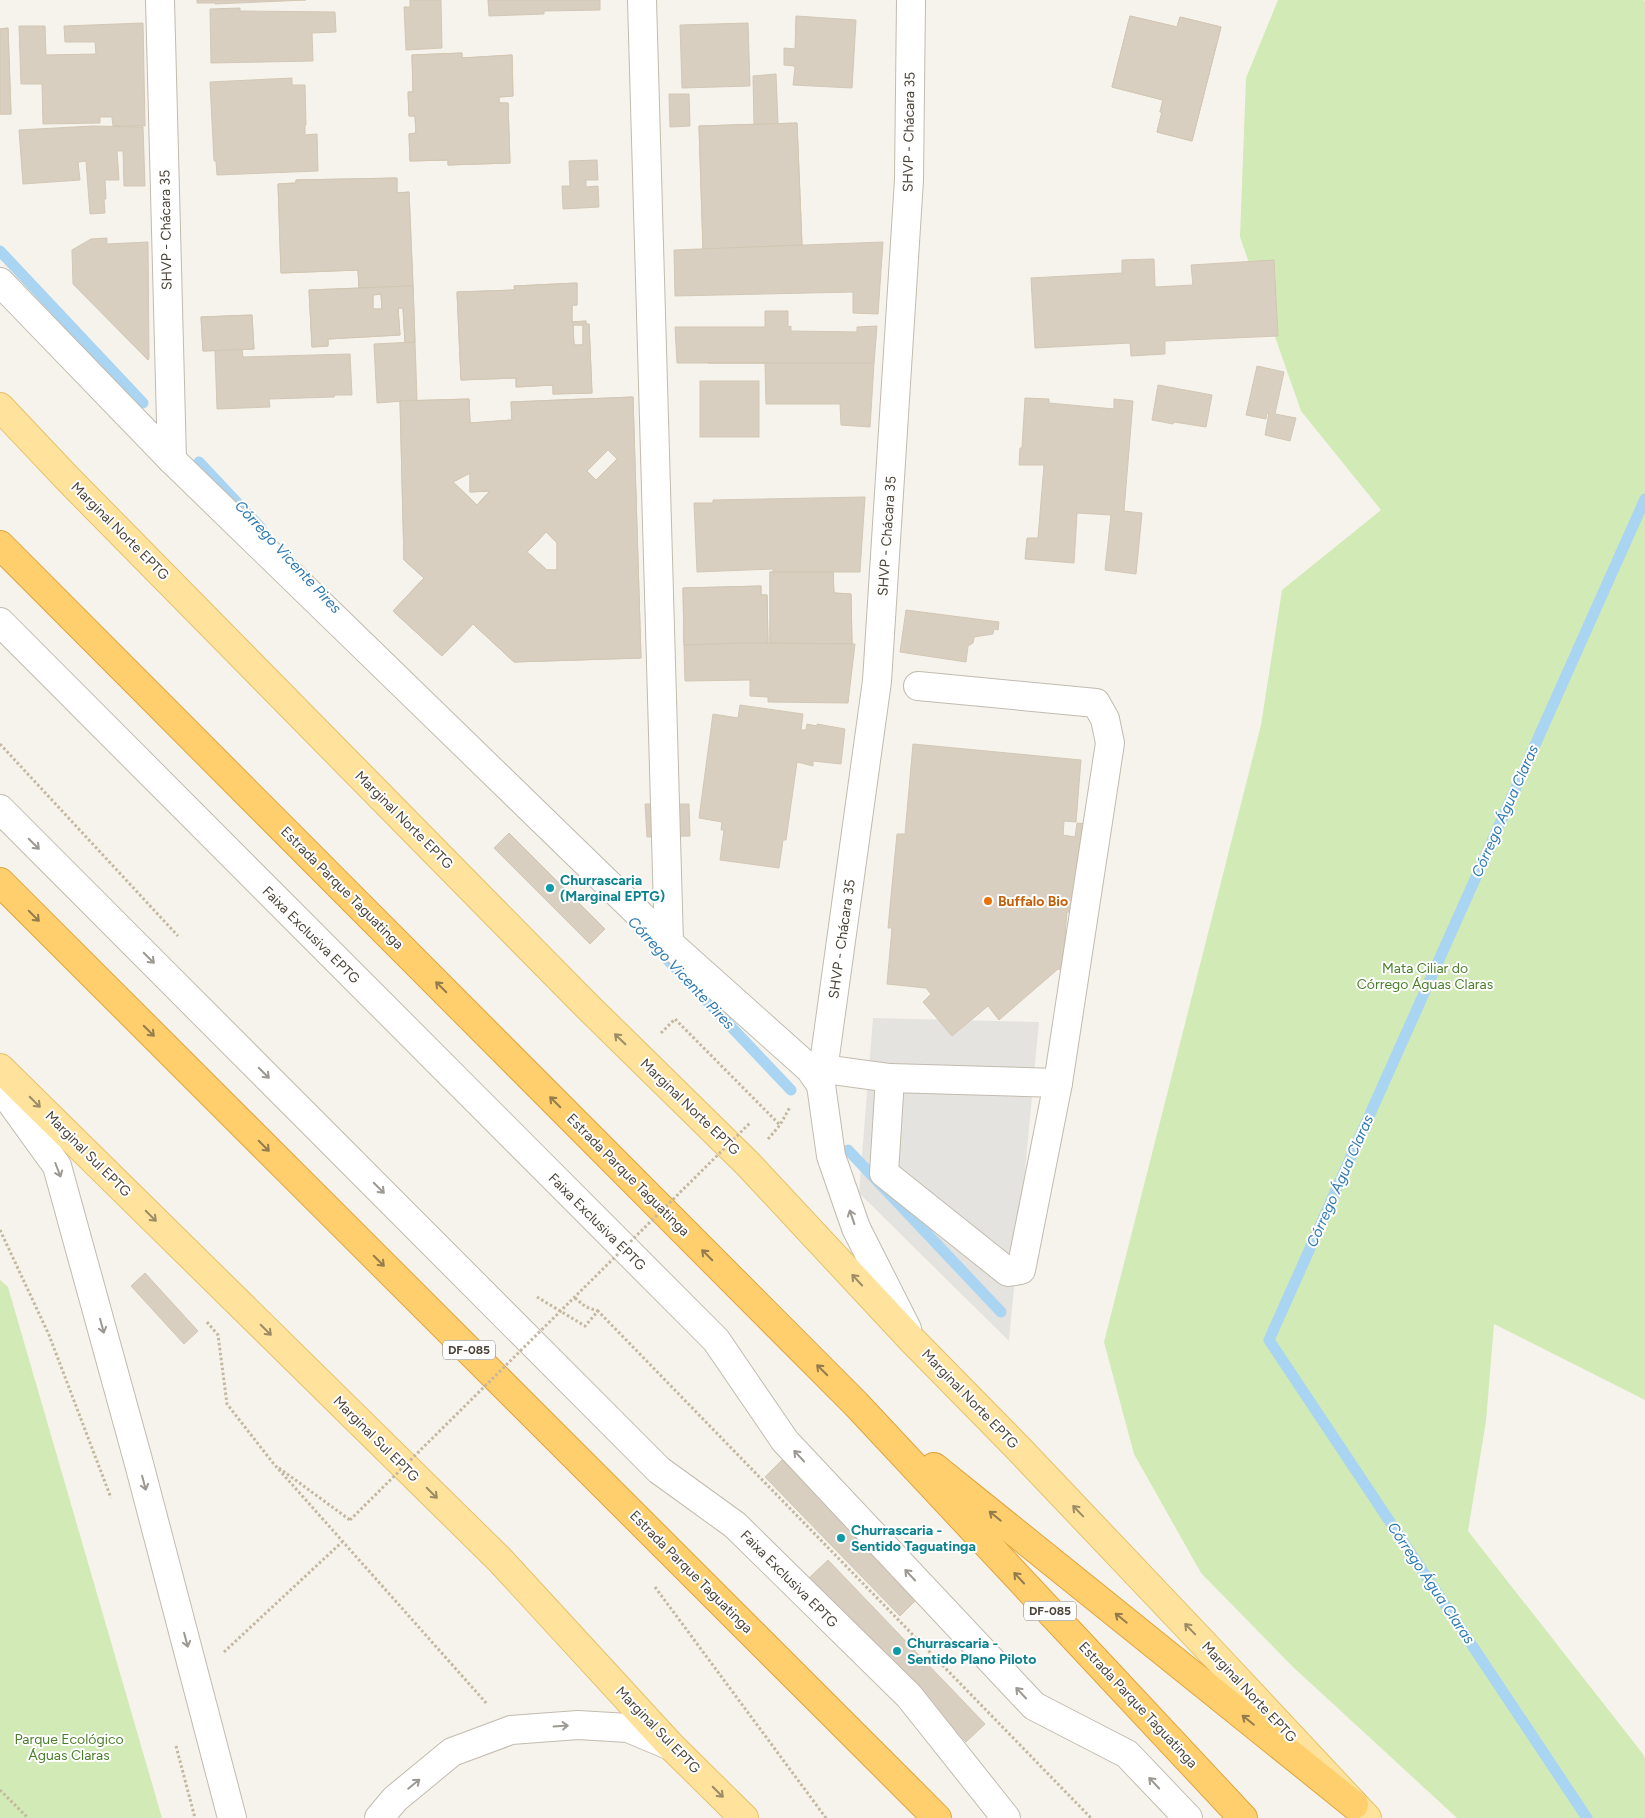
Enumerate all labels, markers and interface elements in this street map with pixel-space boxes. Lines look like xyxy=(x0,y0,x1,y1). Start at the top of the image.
street label: SHVP - Chácara 35 xyxy=(899,72,919,192)
street label: SHVP - Chácara 35 xyxy=(156,170,176,290)
street label: SHVP - Chácara 35 xyxy=(874,475,900,597)
street label: Marginal Norte EPTG xyxy=(68,479,173,584)
water label: Córrego Vicente Pires xyxy=(231,497,345,617)
water label: Córrego Água Claras xyxy=(1468,742,1542,880)
street label: Marginal Norte EPTG xyxy=(352,768,457,873)
street label: Estrada Parque Taguatinga xyxy=(277,823,407,953)
one-way arrow xyxy=(28,837,40,849)
place label: Churrascaria (Marginal EPTG) xyxy=(560,872,665,905)
street label: SHVP - Chácara 35 xyxy=(825,878,859,1000)
marker: Churrascaria (Marginal EPTG) xyxy=(544,882,556,894)
street label: Faixa Exclusiva EPTG xyxy=(259,883,363,987)
place label: Buffalo Bio xyxy=(998,893,1068,910)
marker: Buffalo Bio xyxy=(982,895,994,907)
one-way arrow xyxy=(28,910,41,922)
water label: Córrego Vicente Pires xyxy=(624,913,738,1033)
one-way arrow xyxy=(143,952,155,964)
park label: Mata Ciliar do Córrego Águas Claras xyxy=(1357,960,1493,993)
one-way arrow xyxy=(434,981,447,993)
one-way arrow xyxy=(143,1025,156,1037)
one-way arrow xyxy=(614,1033,627,1045)
street label: Marginal Norte EPTG xyxy=(637,1055,743,1159)
one-way arrow xyxy=(258,1067,271,1079)
one-way arrow xyxy=(29,1096,41,1108)
one-way arrow xyxy=(549,1096,561,1109)
street label: Marginal Sul EPTG xyxy=(42,1108,135,1201)
street label: Estrada Parque Taguatinga xyxy=(563,1110,693,1240)
water label: Córrego Água Claras xyxy=(1303,1112,1377,1250)
one-way arrow xyxy=(258,1140,271,1152)
one-way arrow xyxy=(54,1162,63,1177)
street label: Faixa Exclusiva EPTG xyxy=(545,1170,649,1274)
one-way arrow xyxy=(373,1182,386,1194)
one-way arrow xyxy=(847,1209,857,1225)
one-way arrow xyxy=(144,1210,157,1222)
one-way arrow xyxy=(701,1248,713,1261)
one-way arrow xyxy=(373,1255,386,1267)
one-way arrow xyxy=(851,1274,863,1287)
one-way arrow xyxy=(97,1318,107,1334)
one-way arrow xyxy=(260,1324,273,1336)
road number: DF-085 xyxy=(443,1340,495,1360)
street label: Marginal Norte EPTG xyxy=(918,1346,1022,1452)
one-way arrow xyxy=(815,1364,828,1376)
street label: Marginal Sul EPTG xyxy=(330,1393,423,1486)
one-way arrow xyxy=(793,1450,805,1463)
one-way arrow xyxy=(140,1475,149,1491)
one-way arrow xyxy=(426,1487,438,1499)
one-way arrow xyxy=(1072,1505,1084,1518)
street label: Estrada Parque Taguatinga xyxy=(626,1507,756,1637)
one-way arrow xyxy=(988,1510,1001,1521)
water label: Córrego Água Claras xyxy=(1384,1519,1478,1647)
place label: Churrascaria - Sentido Taguatinga xyxy=(851,1522,976,1555)
street label: Faixa Exclusiva EPTG xyxy=(737,1527,841,1631)
marker: Churrascaria - Sentido Taguatinga xyxy=(835,1532,847,1544)
one-way arrow xyxy=(904,1569,916,1581)
one-way arrow xyxy=(1013,1572,1025,1584)
road number: DF-085 xyxy=(1024,1602,1076,1620)
one-way arrow xyxy=(1115,1612,1128,1623)
one-way arrow xyxy=(1184,1623,1196,1635)
one-way arrow xyxy=(181,1632,191,1648)
place label: Churrascaria - Sentido Plano Piloto xyxy=(907,1635,1036,1668)
street label: Estrada Parque Taguatinga xyxy=(1075,1638,1201,1772)
street label: Marginal Norte EPTG xyxy=(1198,1638,1300,1746)
marker: Churrascaria - Sentido Plano Piloto xyxy=(891,1645,903,1657)
street label: Marginal Sul EPTG xyxy=(612,1683,704,1777)
one-way arrow xyxy=(1015,1687,1028,1699)
one-way arrow xyxy=(1241,1714,1254,1725)
one-way arrow xyxy=(552,1722,568,1731)
park label: Parque Ecológico Águas Claras xyxy=(14,1731,124,1764)
one-way arrow xyxy=(1148,1776,1160,1789)
one-way arrow xyxy=(407,1778,420,1789)
one-way arrow xyxy=(712,1786,724,1799)

